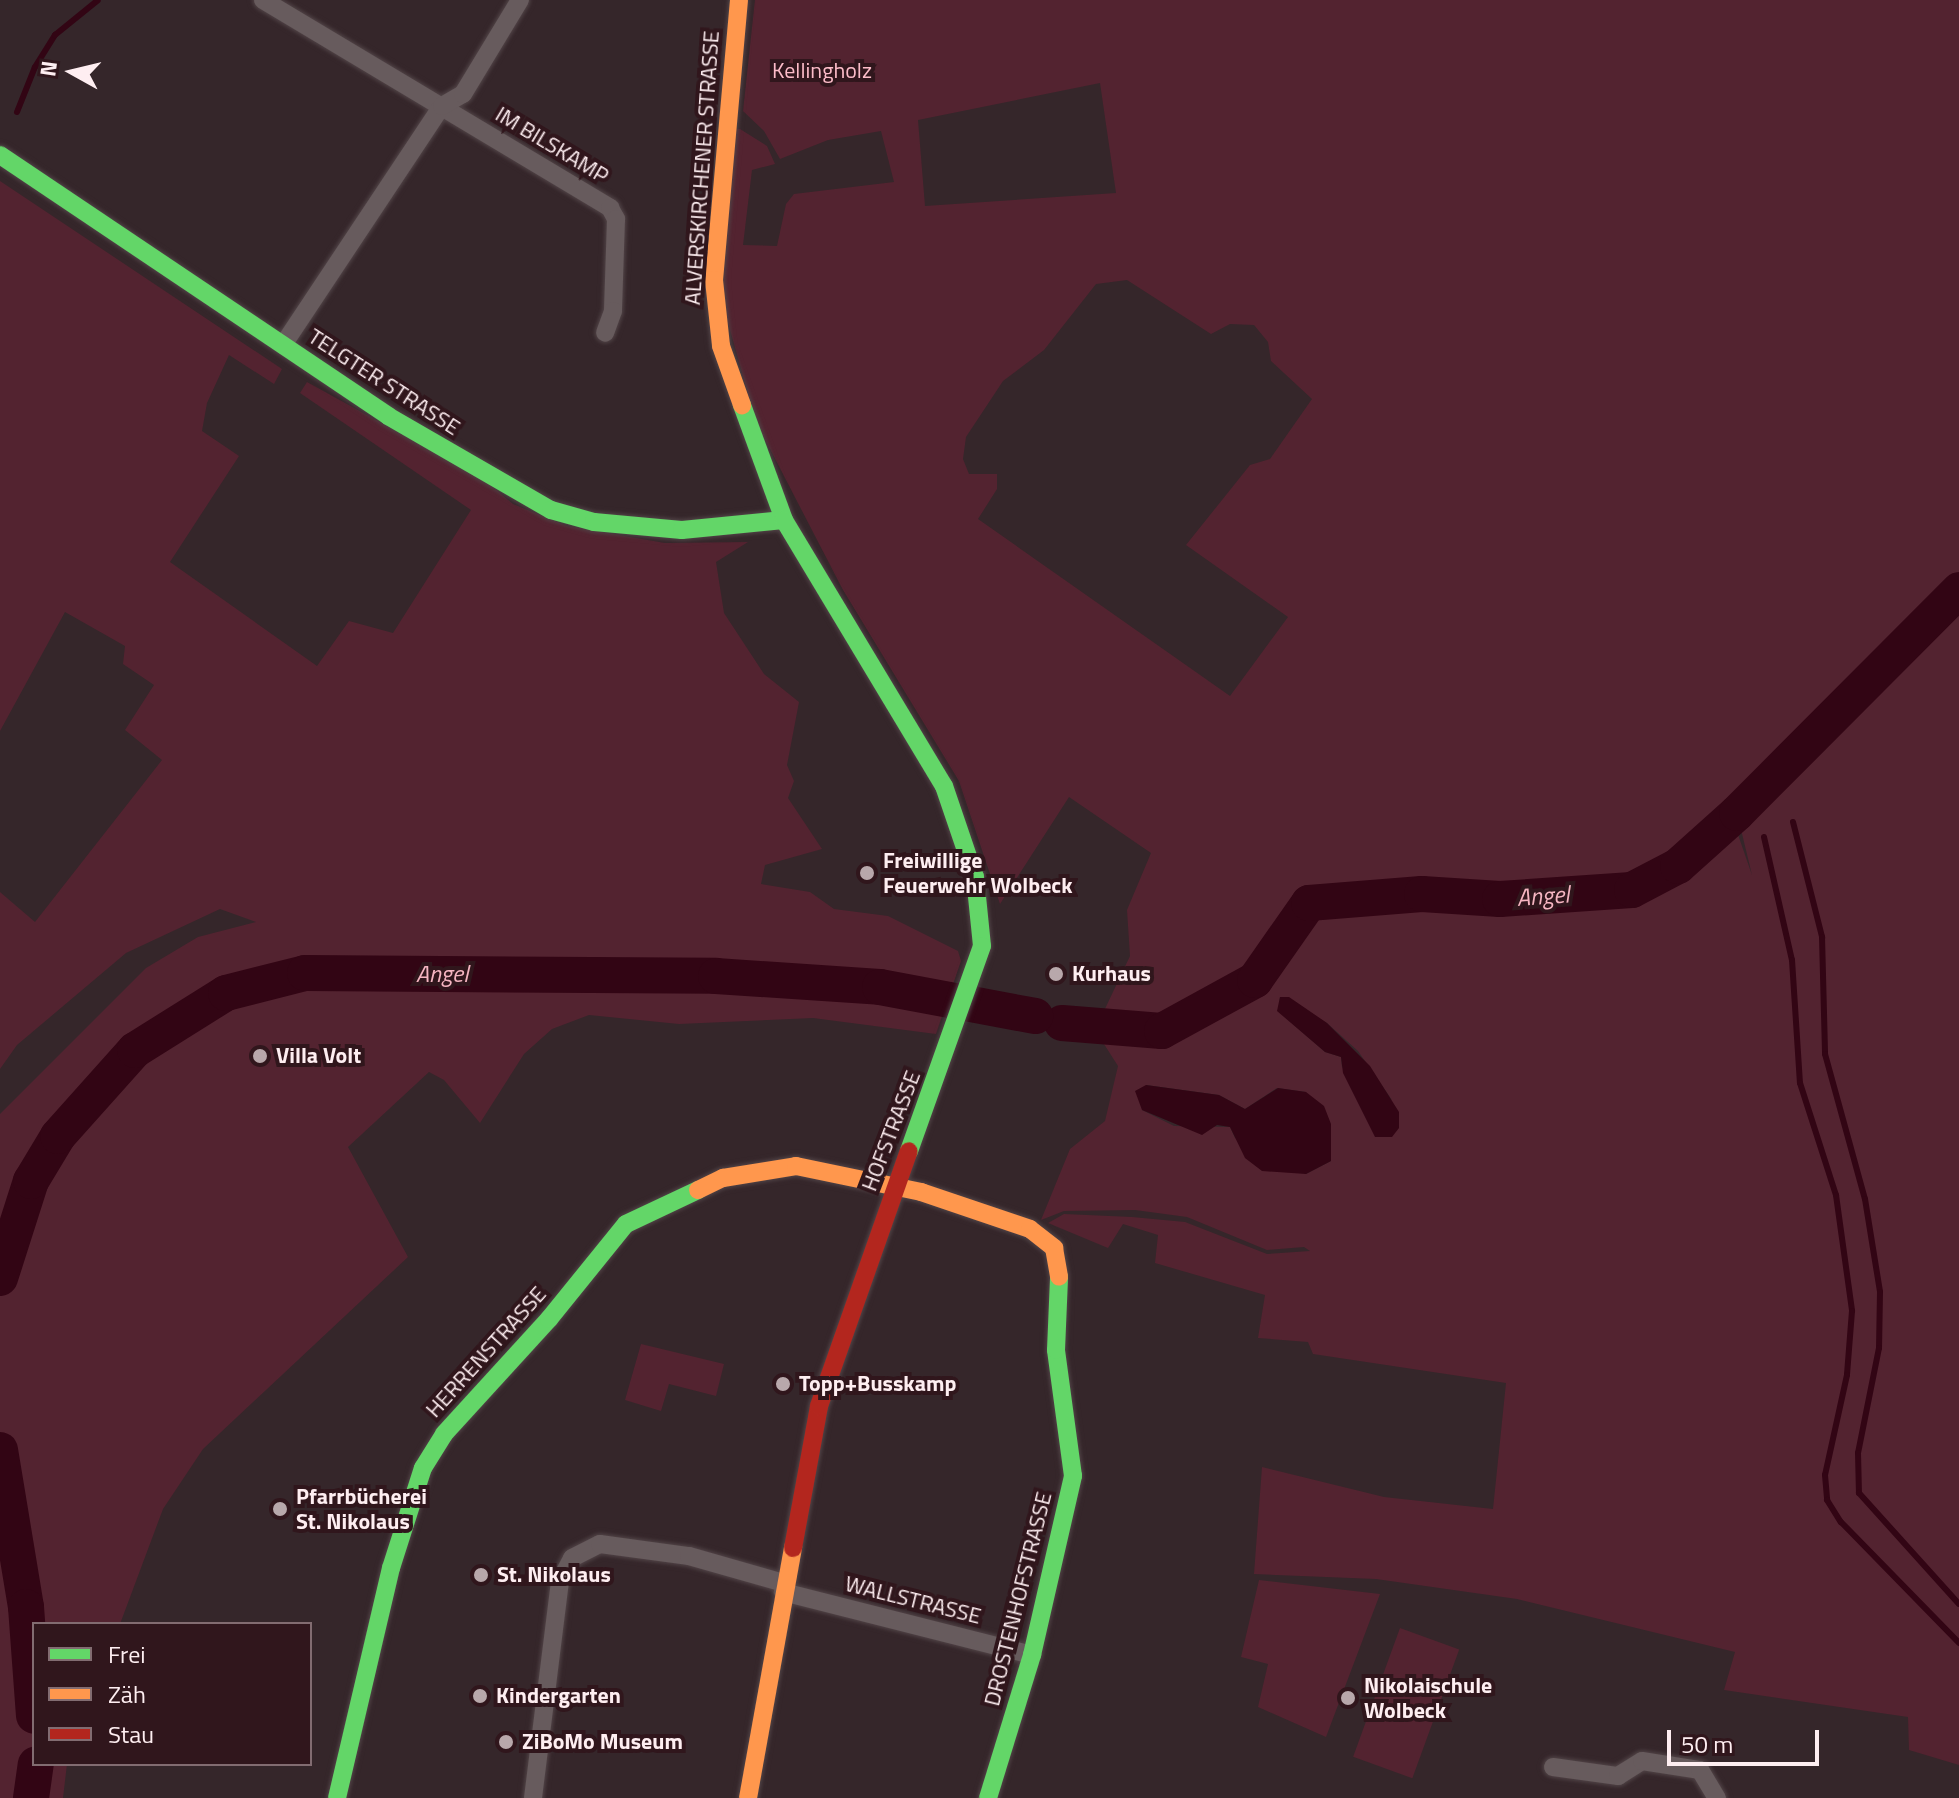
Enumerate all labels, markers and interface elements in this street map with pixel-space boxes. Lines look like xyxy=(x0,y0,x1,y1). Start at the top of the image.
street label: ALVERSKIRCHENER STRASSE xyxy=(679,30,725,306)
north arrow xyxy=(32,32,112,112)
park label: Kellingholz xyxy=(772,58,872,84)
text: N xyxy=(30,59,66,79)
street label: IM BILSKAMP xyxy=(491,101,613,189)
street label: TELGTER STRASSE xyxy=(303,323,465,441)
place label: Freiwillige Feuerwehr Wolbeck xyxy=(883,847,1073,898)
marker: Freiwillige Feuerwehr Wolbeck xyxy=(858,864,876,882)
water label: Angel xyxy=(1516,880,1570,912)
water label: Angel xyxy=(416,960,468,988)
place label: Kurhaus xyxy=(1072,961,1151,987)
marker: Kurhaus xyxy=(1047,965,1065,983)
place label: Villa Volt xyxy=(276,1043,361,1069)
marker: Villa Volt xyxy=(251,1047,269,1065)
street label: HOFSTRASSE xyxy=(856,1067,926,1195)
street label: HERRENSTRASSE xyxy=(420,1281,552,1423)
place label: Topp+Busskamp xyxy=(799,1371,956,1397)
marker: Topp+Busskamp xyxy=(774,1375,792,1393)
place label: Pfarrbücherei St. Nikolaus xyxy=(296,1483,427,1534)
street label: DROSTENHOFSTRASSE xyxy=(979,1489,1057,1709)
marker: Pfarrbücherei St. Nikolaus xyxy=(271,1500,289,1518)
place label: St. Nikolaus xyxy=(497,1562,611,1588)
marker: St. Nikolaus xyxy=(472,1566,490,1584)
street label: WALLSTRASSE xyxy=(842,1570,984,1630)
legend xyxy=(32,1622,312,1766)
text: Frei xyxy=(108,1636,146,1672)
place label: Nikolaischule Wolbeck xyxy=(1364,1672,1492,1724)
text: Zäh xyxy=(108,1676,146,1712)
place label: Kindergarten xyxy=(496,1683,621,1709)
marker: Kindergarten xyxy=(471,1687,489,1705)
marker: Nikolaischule Wolbeck xyxy=(1339,1689,1357,1707)
scale bar xyxy=(1671,1714,1823,1764)
text: Stau xyxy=(108,1716,154,1752)
text: 50 m xyxy=(1681,1726,1733,1762)
place label: ZiBoMo Museum xyxy=(522,1729,683,1755)
marker: ZiBoMo Museum xyxy=(497,1733,515,1751)

